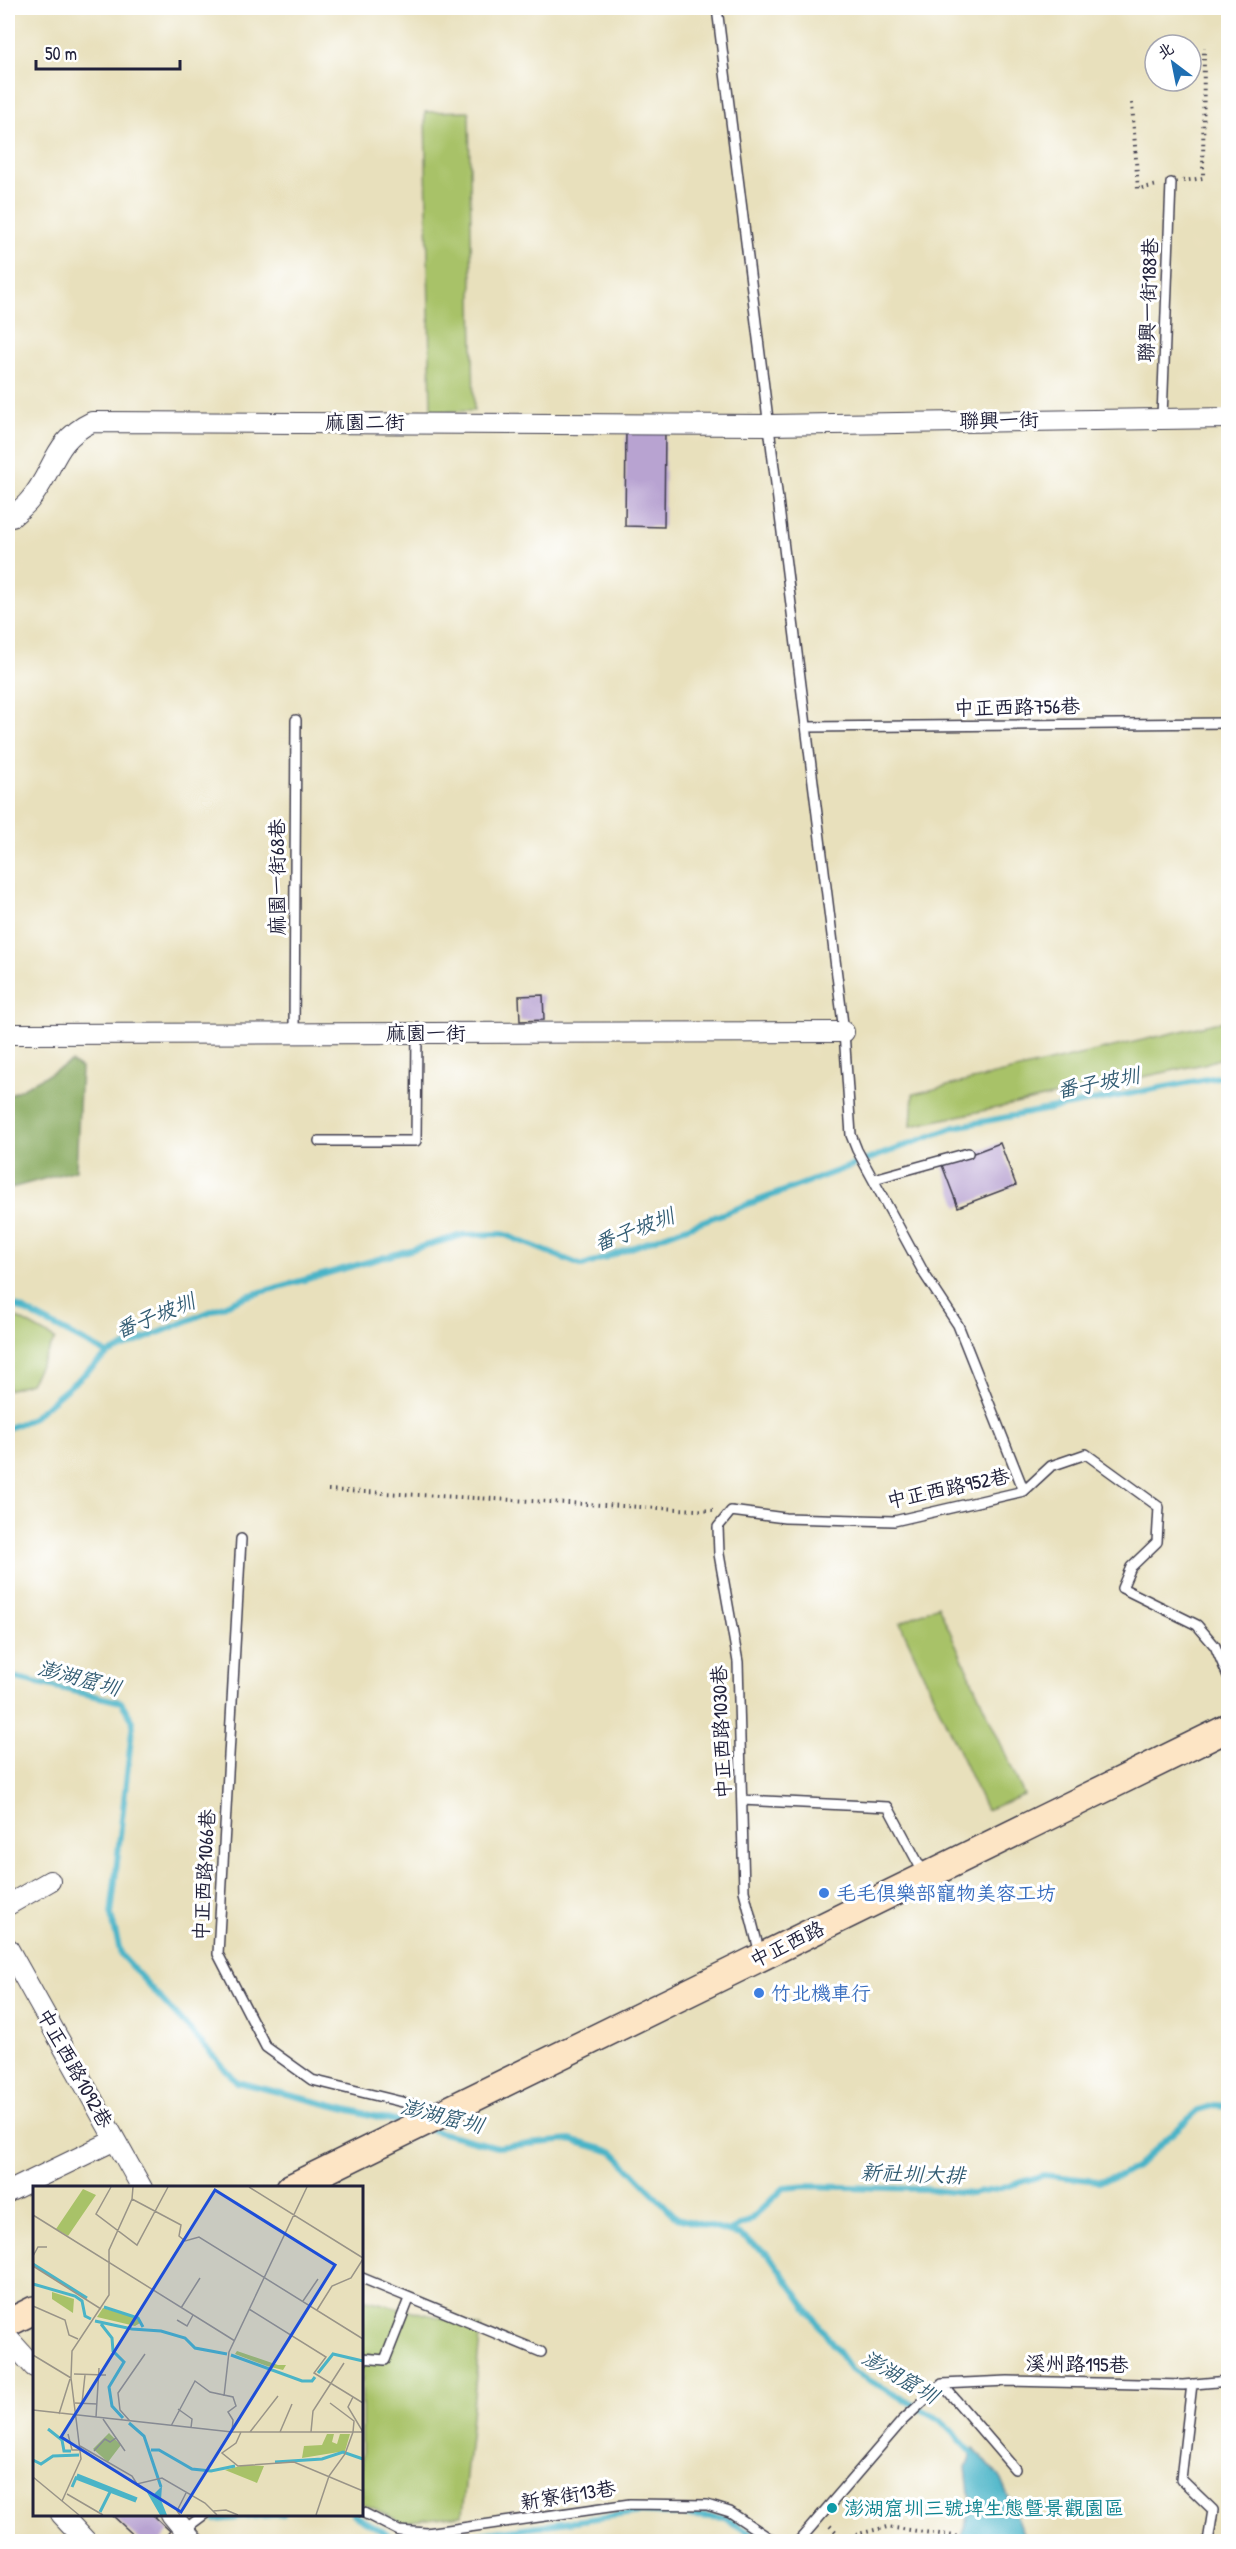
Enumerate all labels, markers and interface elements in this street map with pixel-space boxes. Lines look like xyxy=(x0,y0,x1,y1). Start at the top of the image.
scale bar xyxy=(36,33,180,71)
north arrow xyxy=(1143,33,1203,93)
text: 北 xyxy=(1152,37,1178,64)
text: 50 m xyxy=(45,41,77,66)
street label: 聯興一街188巷 xyxy=(1132,236,1163,363)
street label: 聯興一街 xyxy=(959,405,1039,434)
street label: 麻園二街 xyxy=(325,408,405,435)
street label: 中正西路756巷 xyxy=(954,692,1081,721)
street label: 麻園一街68巷 xyxy=(263,818,290,935)
street label: 麻園一街 xyxy=(386,1019,466,1046)
water label: 番子坡圳 xyxy=(1054,1060,1144,1105)
water label: 番子坡圳 xyxy=(589,1200,680,1258)
water label: 番子坡圳 xyxy=(110,1286,201,1345)
street label: 中正西路952巷 xyxy=(884,1461,1013,1514)
water label: 澎湖窟圳 xyxy=(35,1653,125,1703)
street label: 中正西路1030巷 xyxy=(705,1664,736,1800)
street label: 中正西路1066巷 xyxy=(187,1807,220,1942)
place label: 毛毛俱樂部寵物美容工坊 xyxy=(836,1879,1056,1906)
marker: 毛毛俱樂部寵物美容工坊 xyxy=(817,1886,831,1900)
street label: 中正西路 xyxy=(745,1913,830,1973)
place label: 竹北機車行 xyxy=(771,1979,871,2006)
marker: 竹北機車行 xyxy=(752,1986,766,2000)
street label: 中正西路1092巷 xyxy=(31,2003,120,2133)
water label: 澎湖窟圳 xyxy=(398,2091,488,2140)
water label: 新社圳大排 xyxy=(860,2157,968,2190)
inset map xyxy=(33,2186,363,2516)
water label: 澎湖窟圳 xyxy=(857,2343,946,2411)
street label: 溪州路195巷 xyxy=(1025,2349,1130,2378)
street label: 新寮街13巷 xyxy=(518,2473,619,2515)
place label: 澎湖窟圳三號埤生態暨景觀園區 xyxy=(844,2494,1124,2521)
marker: 澎湖窟圳三號埤生態暨景觀園區 xyxy=(825,2501,839,2515)

